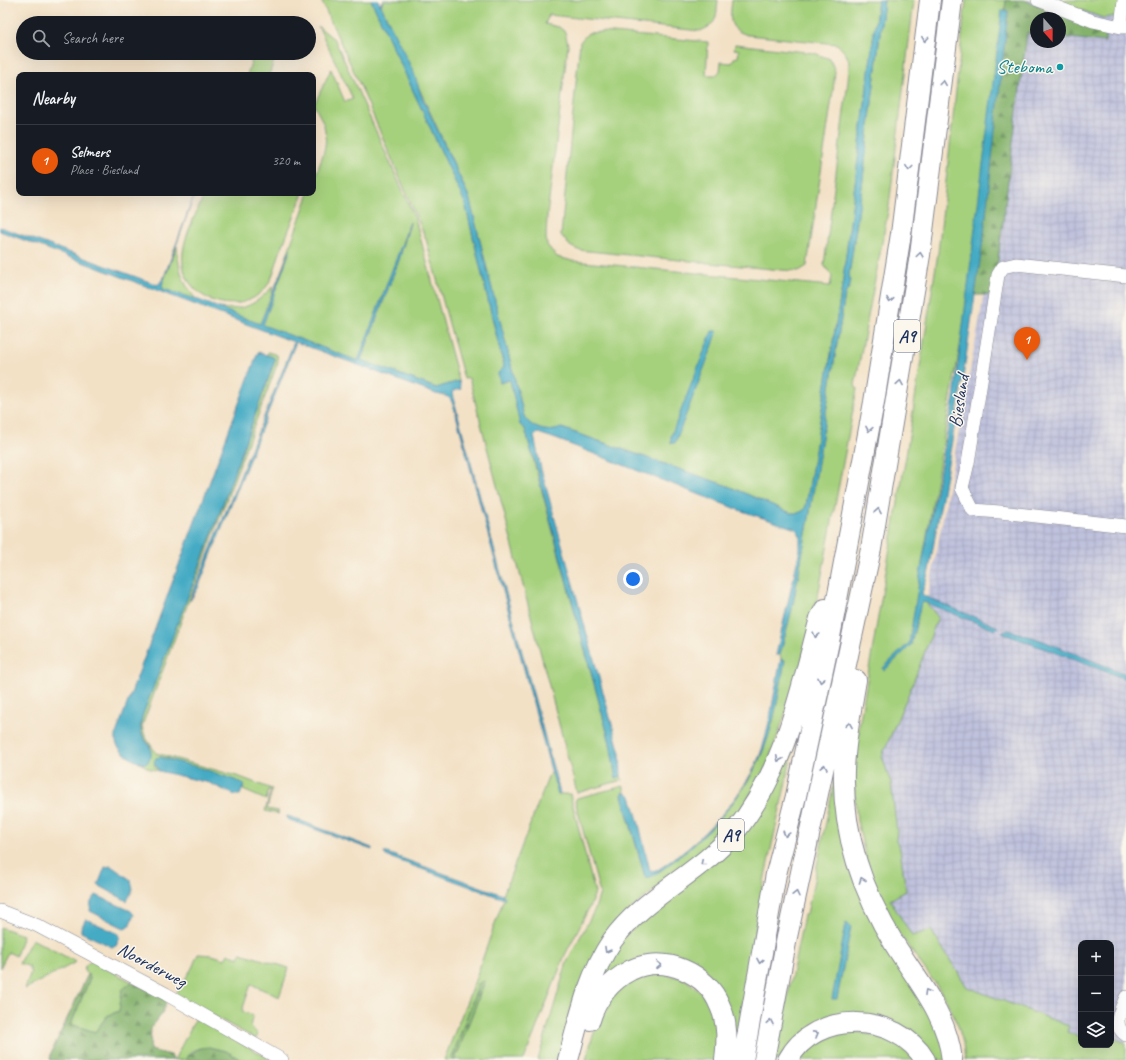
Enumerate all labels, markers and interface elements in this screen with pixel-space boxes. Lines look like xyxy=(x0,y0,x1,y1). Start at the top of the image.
north arrow xyxy=(1030,12,1066,48)
search box xyxy=(16,16,316,60)
icon: search xyxy=(30,27,52,49)
text: Search here xyxy=(62,29,123,48)
one-way arrow xyxy=(921,36,930,42)
place label: Steboma xyxy=(997,55,1054,79)
marker: Steboma xyxy=(1055,62,1065,72)
one-way arrow xyxy=(938,80,947,86)
text: Nearby xyxy=(32,88,75,109)
text: Selmers xyxy=(70,143,110,162)
text: 1 xyxy=(42,153,48,169)
text: 320 m xyxy=(272,153,300,169)
text: Place · Biesland xyxy=(70,162,138,178)
one-way arrow xyxy=(905,165,914,171)
one-way arrow xyxy=(915,251,924,258)
one-way arrow xyxy=(886,297,895,303)
road number: A9 xyxy=(894,320,920,352)
pin: 1 xyxy=(1014,327,1040,360)
street label: Biesland xyxy=(943,369,976,429)
one-way arrow xyxy=(895,380,903,386)
one-way arrow xyxy=(865,425,874,432)
one-way arrow xyxy=(873,508,881,514)
your location xyxy=(623,569,643,589)
one-way arrow xyxy=(812,631,821,638)
one-way arrow xyxy=(817,677,825,683)
one-way arrow xyxy=(844,722,853,728)
one-way arrow xyxy=(776,755,784,762)
one-way arrow xyxy=(820,764,828,770)
road number: A9 xyxy=(718,819,744,851)
one-way arrow xyxy=(782,830,791,837)
one-way arrow xyxy=(700,858,707,865)
one-way arrow xyxy=(859,877,867,884)
one-way arrow xyxy=(792,891,800,897)
street label: Noorderweg xyxy=(113,937,192,994)
map controls xyxy=(1078,940,1114,1048)
button: + xyxy=(1078,940,1114,976)
one-way arrow xyxy=(604,946,612,953)
one-way arrow xyxy=(756,958,765,964)
one-way arrow xyxy=(656,961,662,969)
button: − xyxy=(1078,976,1114,1012)
one-way arrow xyxy=(924,989,931,996)
button: layers xyxy=(1078,1012,1114,1048)
one-way arrow xyxy=(766,1018,774,1025)
one-way arrow xyxy=(812,1031,819,1038)

